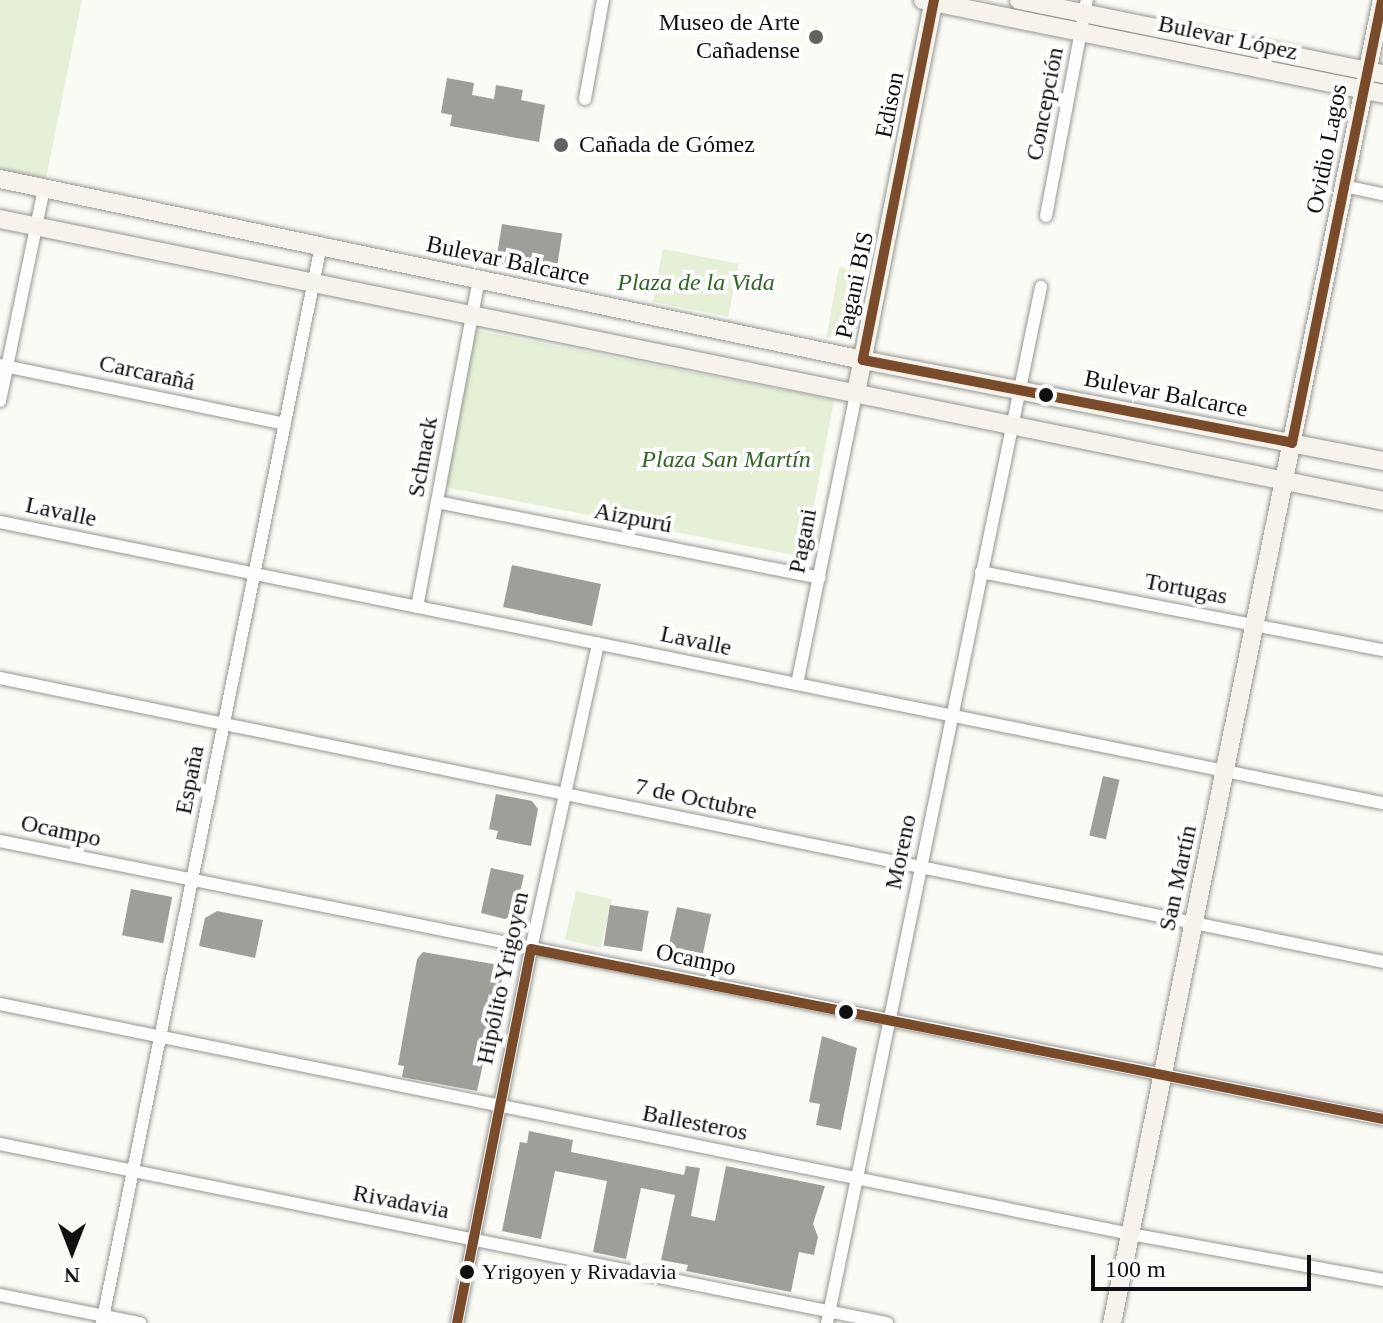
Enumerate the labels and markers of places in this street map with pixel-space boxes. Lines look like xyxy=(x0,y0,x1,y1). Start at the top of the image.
place label: Museo de Arte Cañadense xyxy=(657,9,800,65)
marker: Museo de Arte Cañadense xyxy=(807,28,825,46)
place label: Cañada de Gómez xyxy=(579,131,755,159)
marker: Cañada de Gómez xyxy=(550,134,572,156)
unlabelled marker xyxy=(1038,387,1054,403)
unlabelled marker xyxy=(838,1004,854,1020)
place label: Yrigoyen y Rivadavia xyxy=(482,1259,676,1285)
marker: Yrigoyen y Rivadavia xyxy=(459,1264,475,1280)

